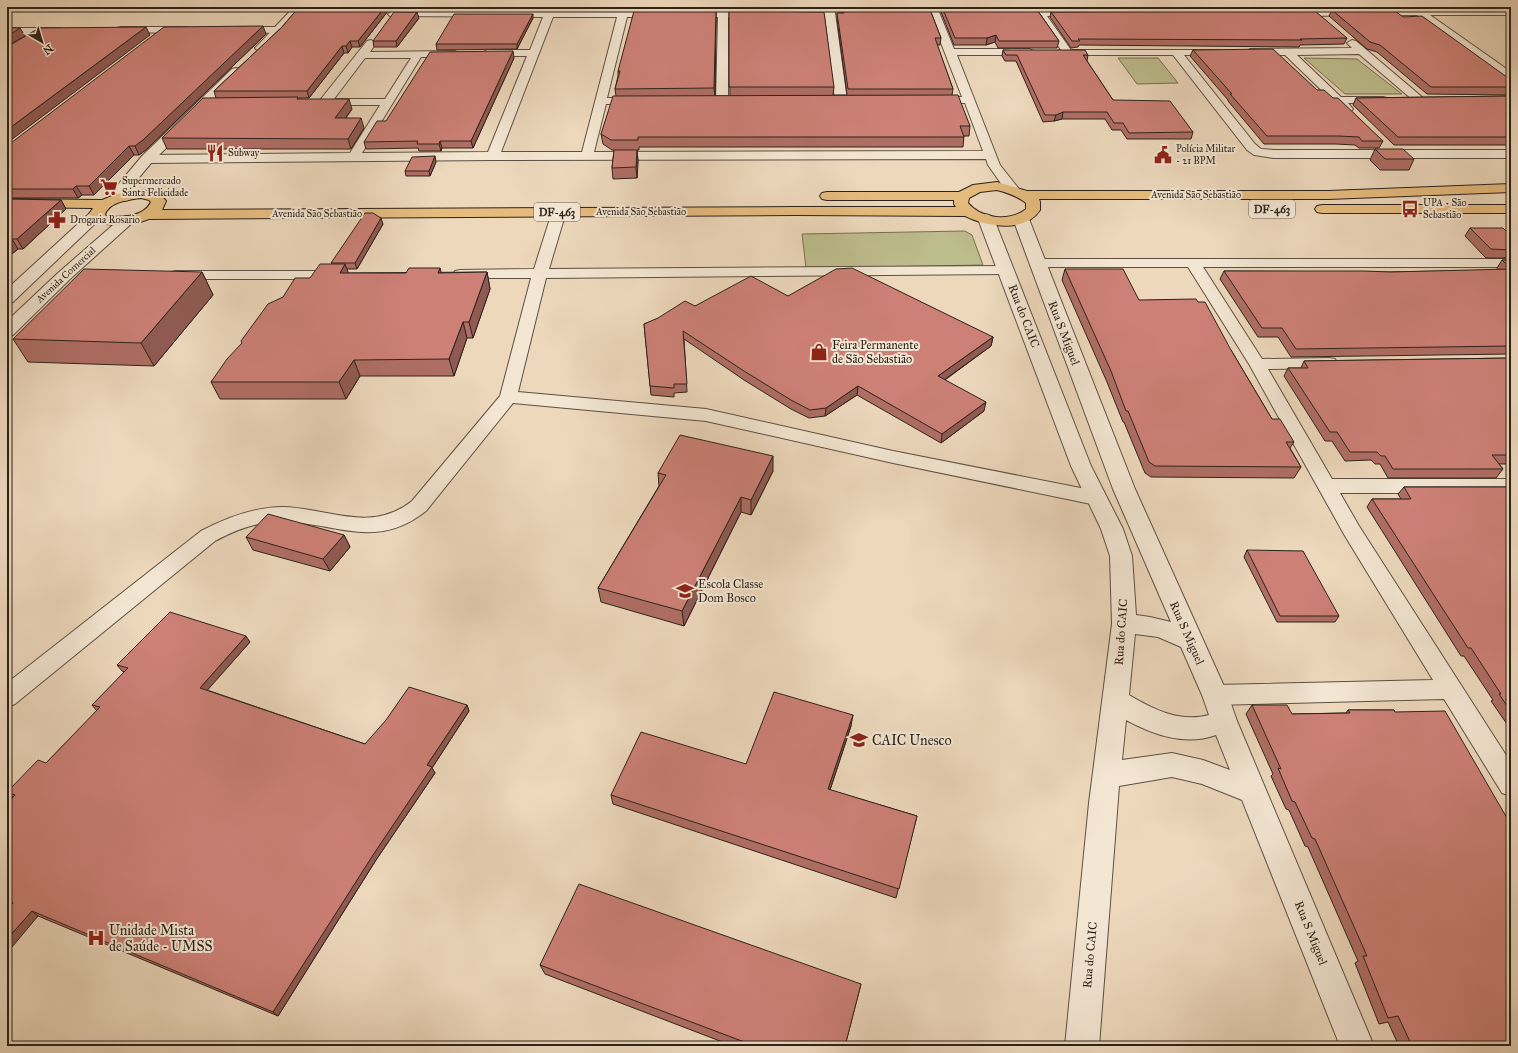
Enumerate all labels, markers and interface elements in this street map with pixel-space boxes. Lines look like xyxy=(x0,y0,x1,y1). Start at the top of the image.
north arrow xyxy=(22,22,62,62)
text: N xyxy=(40,41,56,58)
restaurant icon: Subway xyxy=(205,143,225,163)
place label: Polícia Militar - 21 BPM xyxy=(1176,143,1236,167)
public building icon: Polícia Militar - 21 BPM xyxy=(1153,145,1173,165)
place label: Subway xyxy=(228,147,259,159)
place label: Supermercado Santa Felicidade xyxy=(122,175,189,199)
supermarket icon: Supermercado Santa Felicidade xyxy=(99,177,119,197)
street label: Avenida São Sebastião xyxy=(1150,189,1241,201)
place label: UPA - São Sebastião xyxy=(1423,197,1467,221)
bus stop icon: UPA - São Sebastião xyxy=(1400,199,1420,219)
road number: DF-463 xyxy=(1249,200,1295,218)
road number: DF-463 xyxy=(534,203,580,221)
street label: Avenida São Sebastião xyxy=(595,206,686,218)
street label: Avenida São Sebastião xyxy=(271,208,362,220)
pharmacy icon: Drogaria Rosario xyxy=(47,210,67,230)
place label: Drogaria Rosario xyxy=(70,214,140,226)
street label: Avenida Comercial xyxy=(33,244,98,306)
street label: Rua do CAIC xyxy=(1006,282,1042,350)
street label: Rua S Miguel xyxy=(1044,299,1083,368)
place label: Feira Permanente de São Sebastião xyxy=(832,338,918,366)
shop icon: Feira Permanente de São Sebastião xyxy=(809,342,829,362)
place label: Escola Classe Dom Bosco xyxy=(698,577,763,605)
school or university icon: Escola Classe Dom Bosco xyxy=(675,581,695,601)
street label: Rua do CAIC xyxy=(1112,598,1130,666)
street label: Rua S Miguel xyxy=(1166,599,1208,668)
school or university icon: CAIC Unesco xyxy=(849,730,869,750)
place label: CAIC Unesco xyxy=(872,732,952,749)
street label: Rua S Miguel xyxy=(1291,899,1330,968)
street label: Rua do CAIC xyxy=(1080,921,1100,989)
place label: Unidade Mista de Saúde - UMSS xyxy=(109,922,213,955)
hospital icon: Unidade Mista de Saúde - UMSS xyxy=(86,928,106,948)

